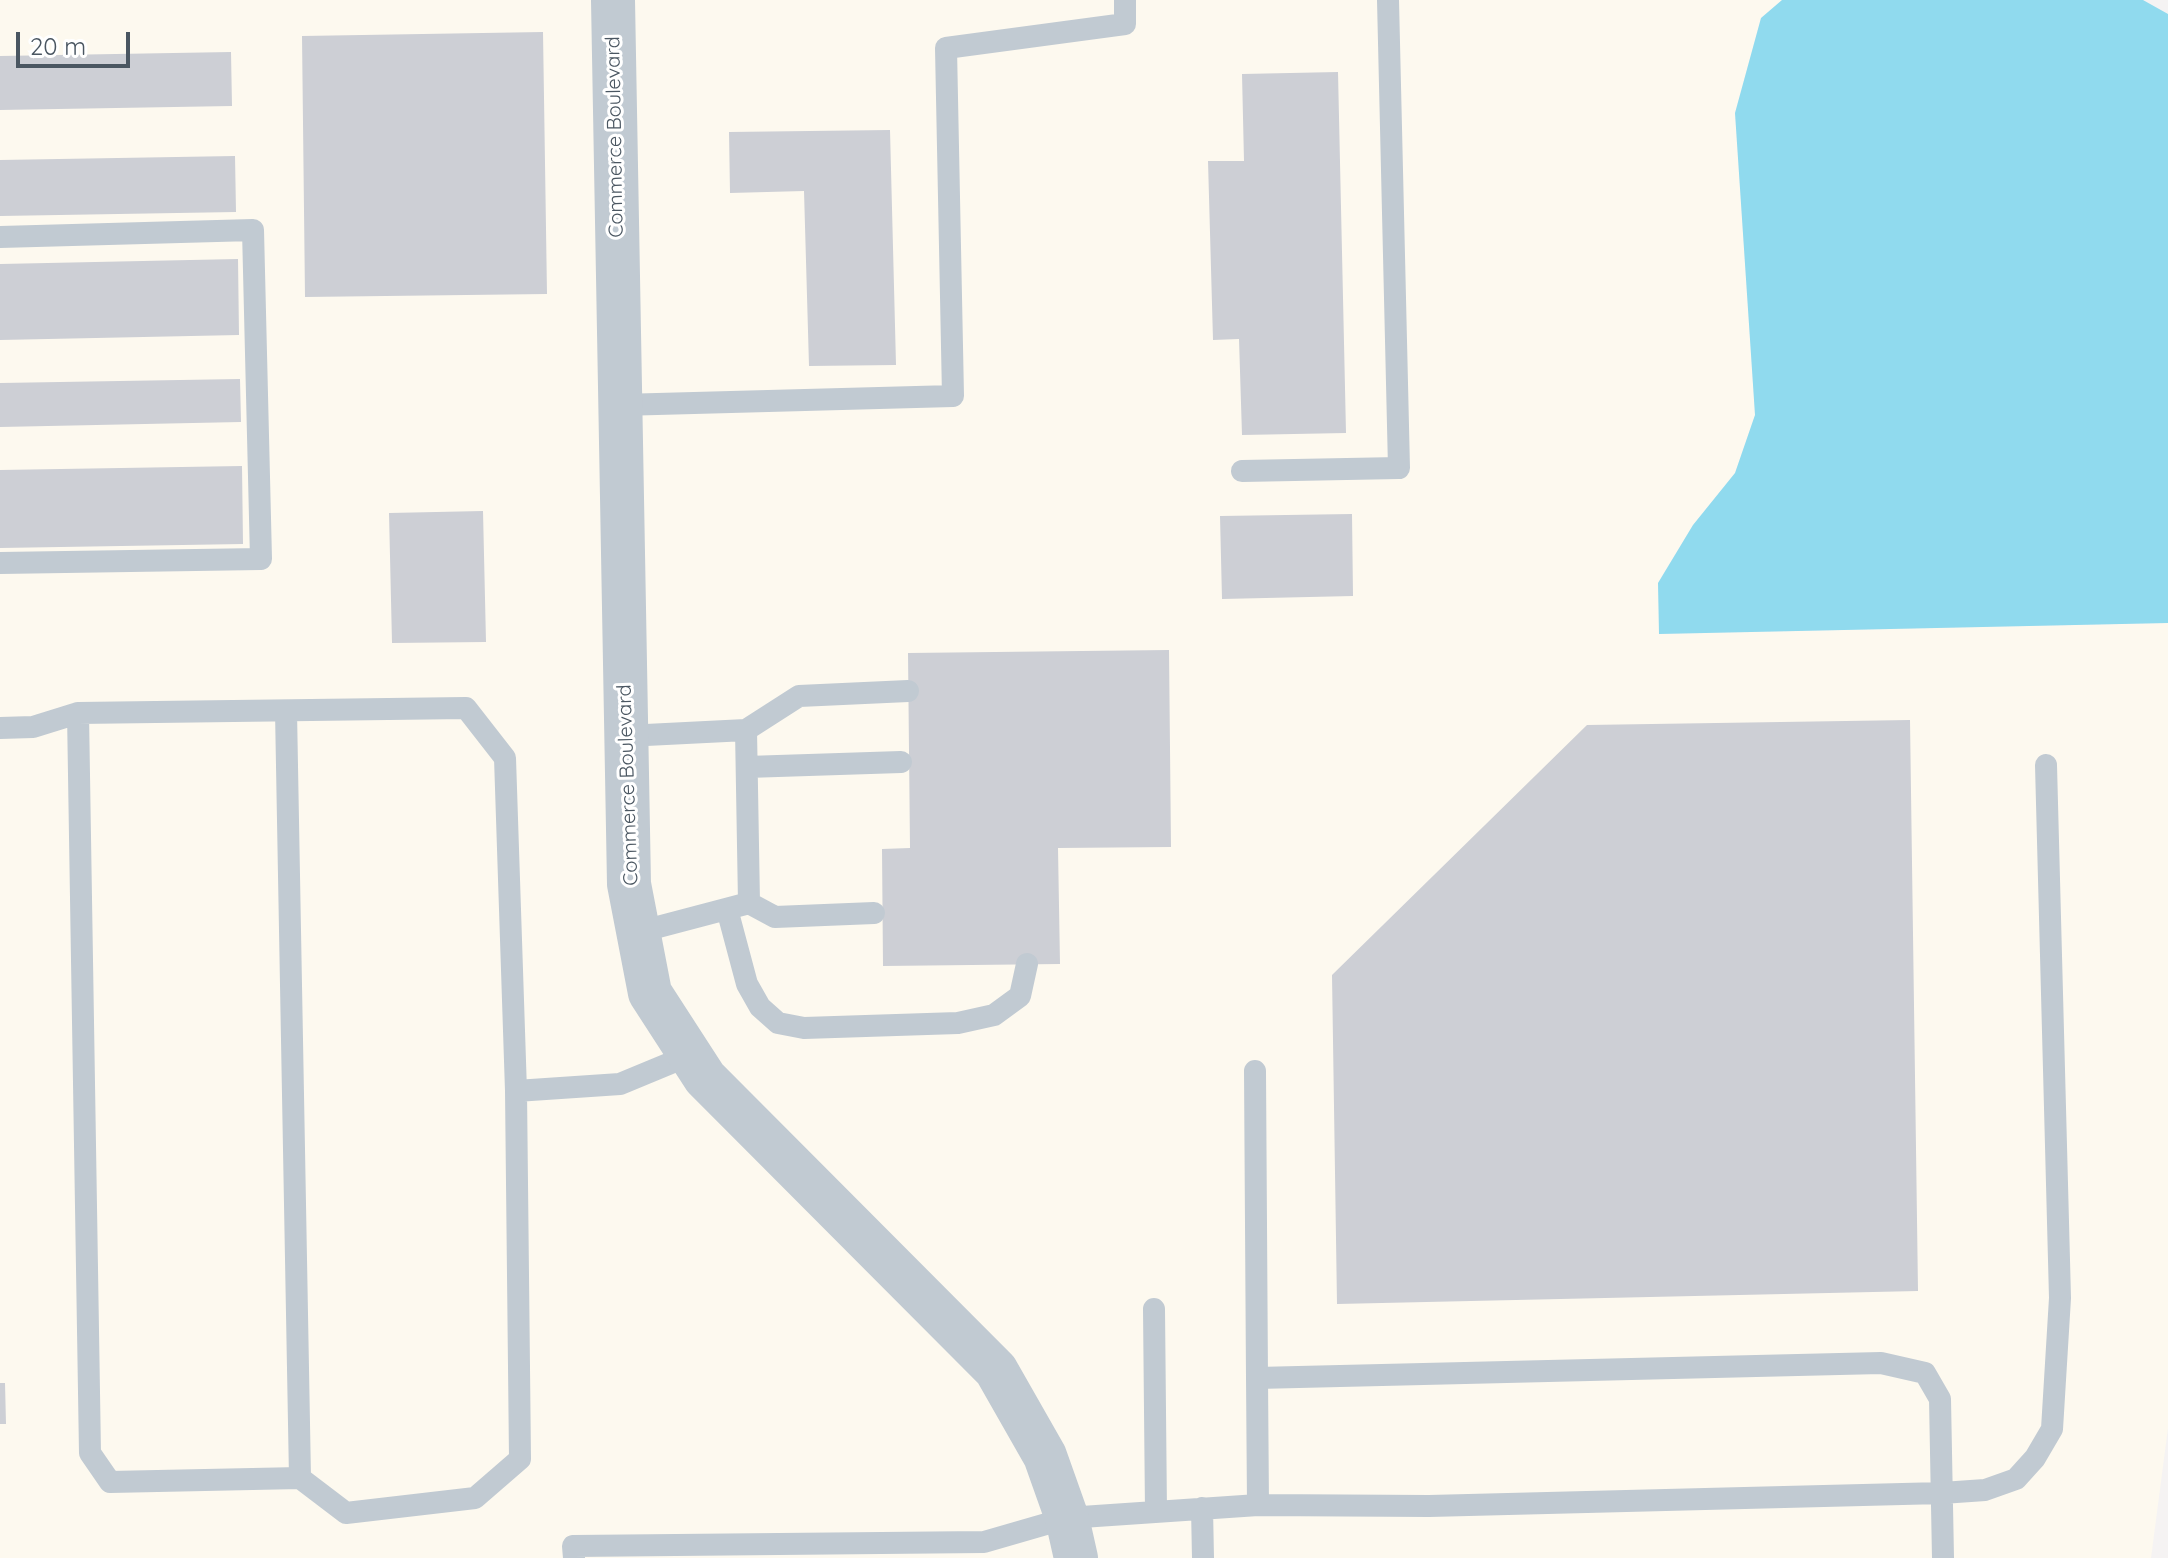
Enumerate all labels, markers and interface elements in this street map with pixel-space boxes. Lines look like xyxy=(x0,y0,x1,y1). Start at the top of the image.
scale bar xyxy=(20,16,134,66)
text: 20 m xyxy=(30,31,86,61)
street label: Commerce Boulevard xyxy=(601,36,629,238)
street label: Commerce Boulevard xyxy=(612,684,644,886)

